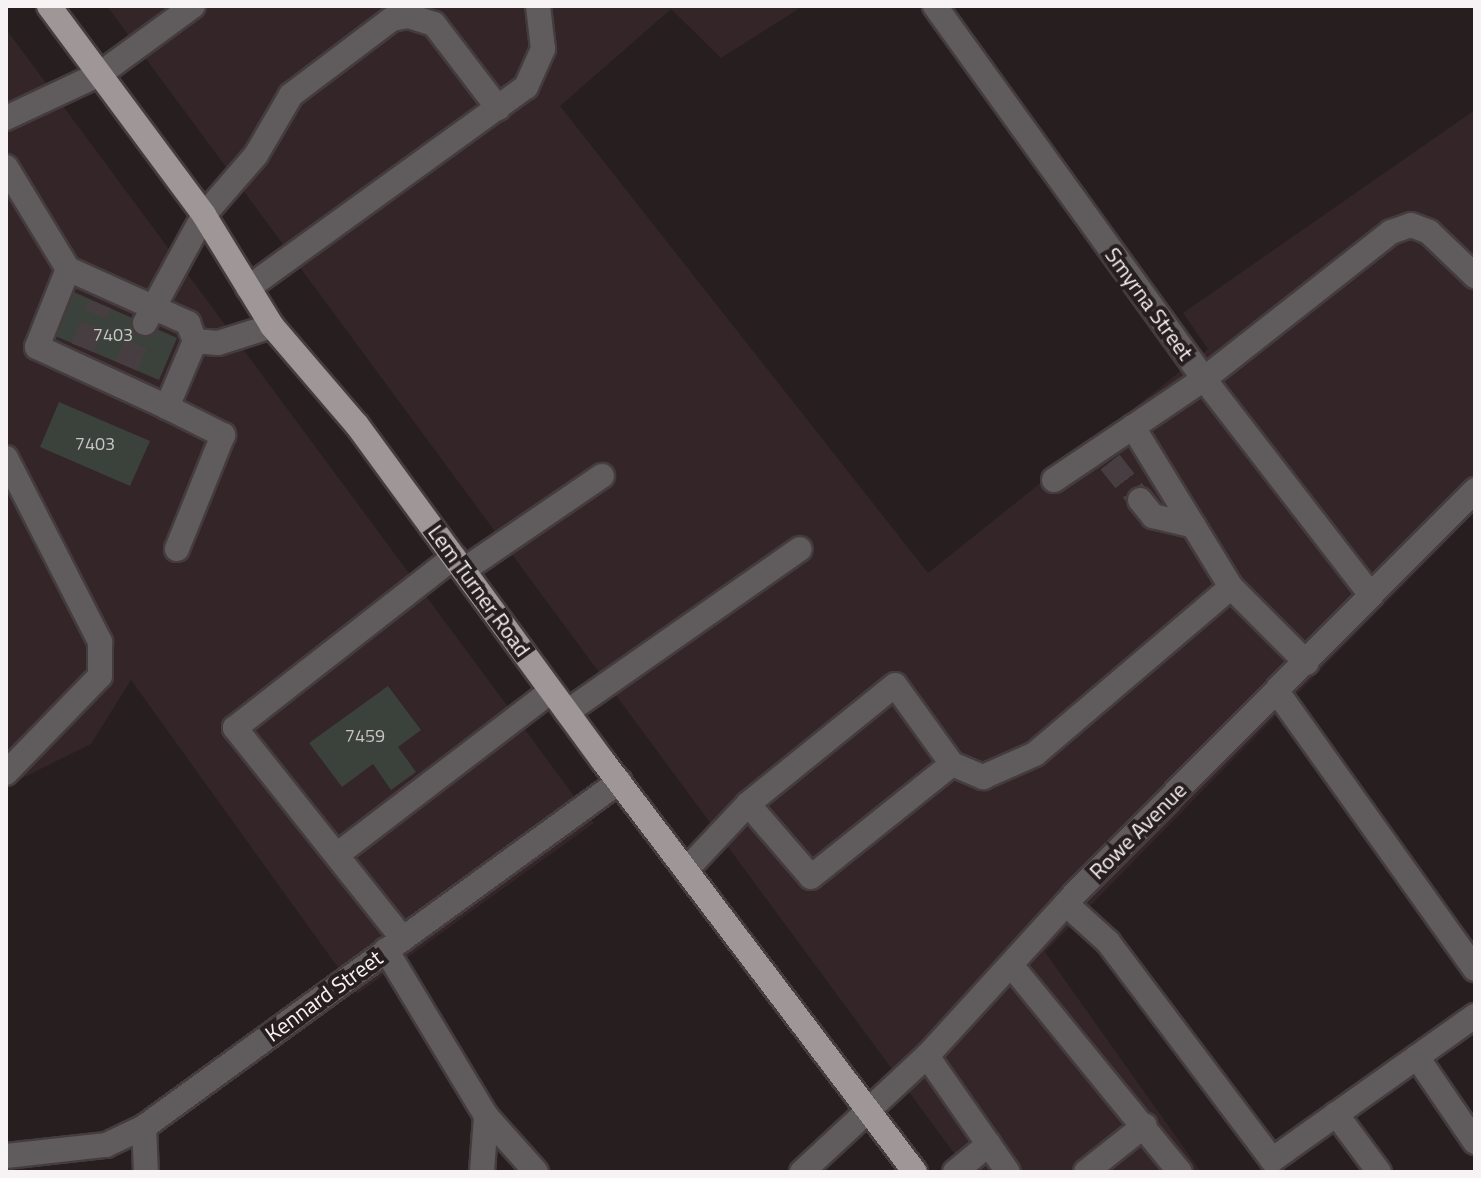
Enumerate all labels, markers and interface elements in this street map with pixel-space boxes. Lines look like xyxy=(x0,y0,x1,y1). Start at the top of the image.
street label: Smyrna Street xyxy=(1099,243,1199,365)
house number: 7403 xyxy=(93,324,133,346)
house number: 7403 xyxy=(75,433,115,455)
street label: Lem Turner Road xyxy=(422,520,536,662)
house number: 7459 xyxy=(345,725,385,747)
street label: Rowe Avenue xyxy=(1084,777,1192,885)
street label: Kennard Street xyxy=(260,945,388,1047)

